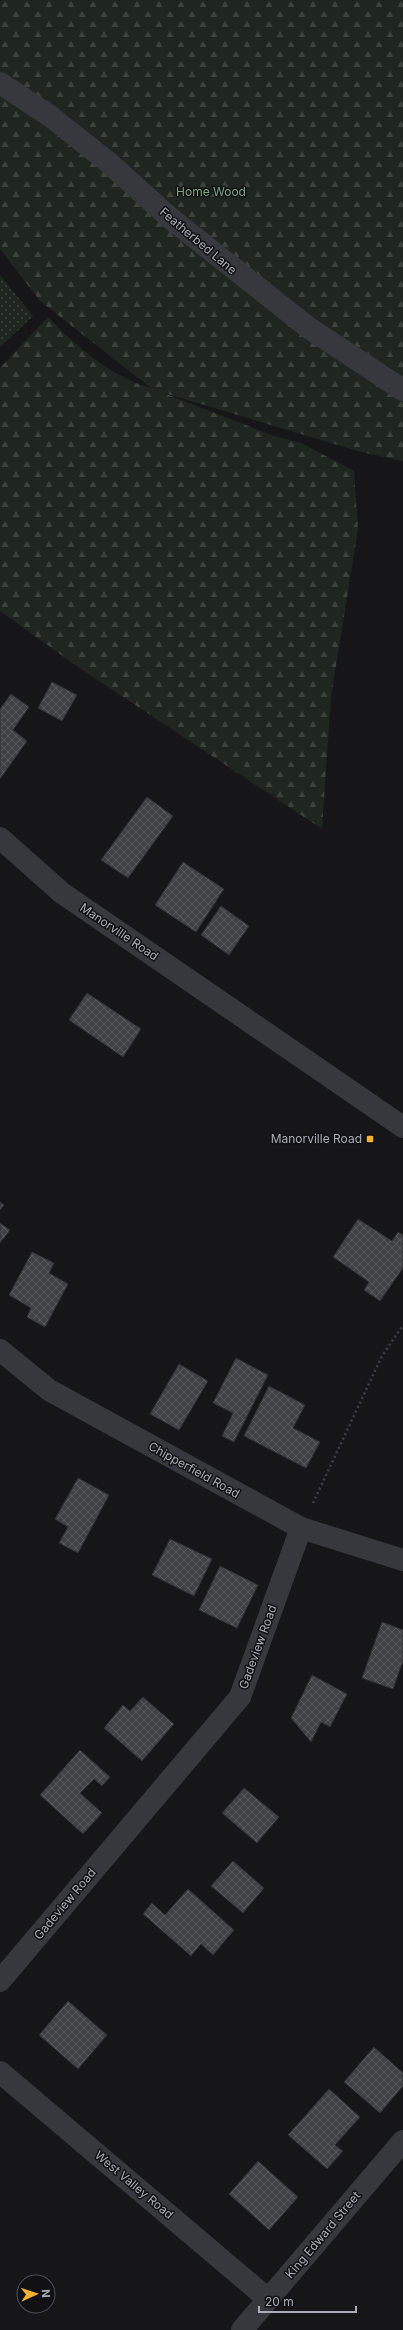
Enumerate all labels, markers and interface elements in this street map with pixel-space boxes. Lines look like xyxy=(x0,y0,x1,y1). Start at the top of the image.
park label: Home Wood xyxy=(176,184,246,199)
street label: Featherbed Lane xyxy=(157,204,240,277)
street label: Manorville Road xyxy=(77,900,161,963)
place label: Manorville Road xyxy=(271,1131,362,1146)
marker: Manorville Road xyxy=(365,1134,375,1144)
street label: Chipperfield Road xyxy=(146,1438,243,1501)
street label: Gadeview Road xyxy=(235,1603,280,1691)
street label: Gadeview Road xyxy=(30,1865,99,1942)
street label: West Valley Road xyxy=(92,2147,177,2222)
street label: King Edward Street xyxy=(282,2188,363,2281)
north arrow xyxy=(16,2274,56,2314)
scale bar xyxy=(259,2288,356,2314)
text: N xyxy=(39,2289,53,2298)
text: 20 m xyxy=(265,2294,294,2309)

